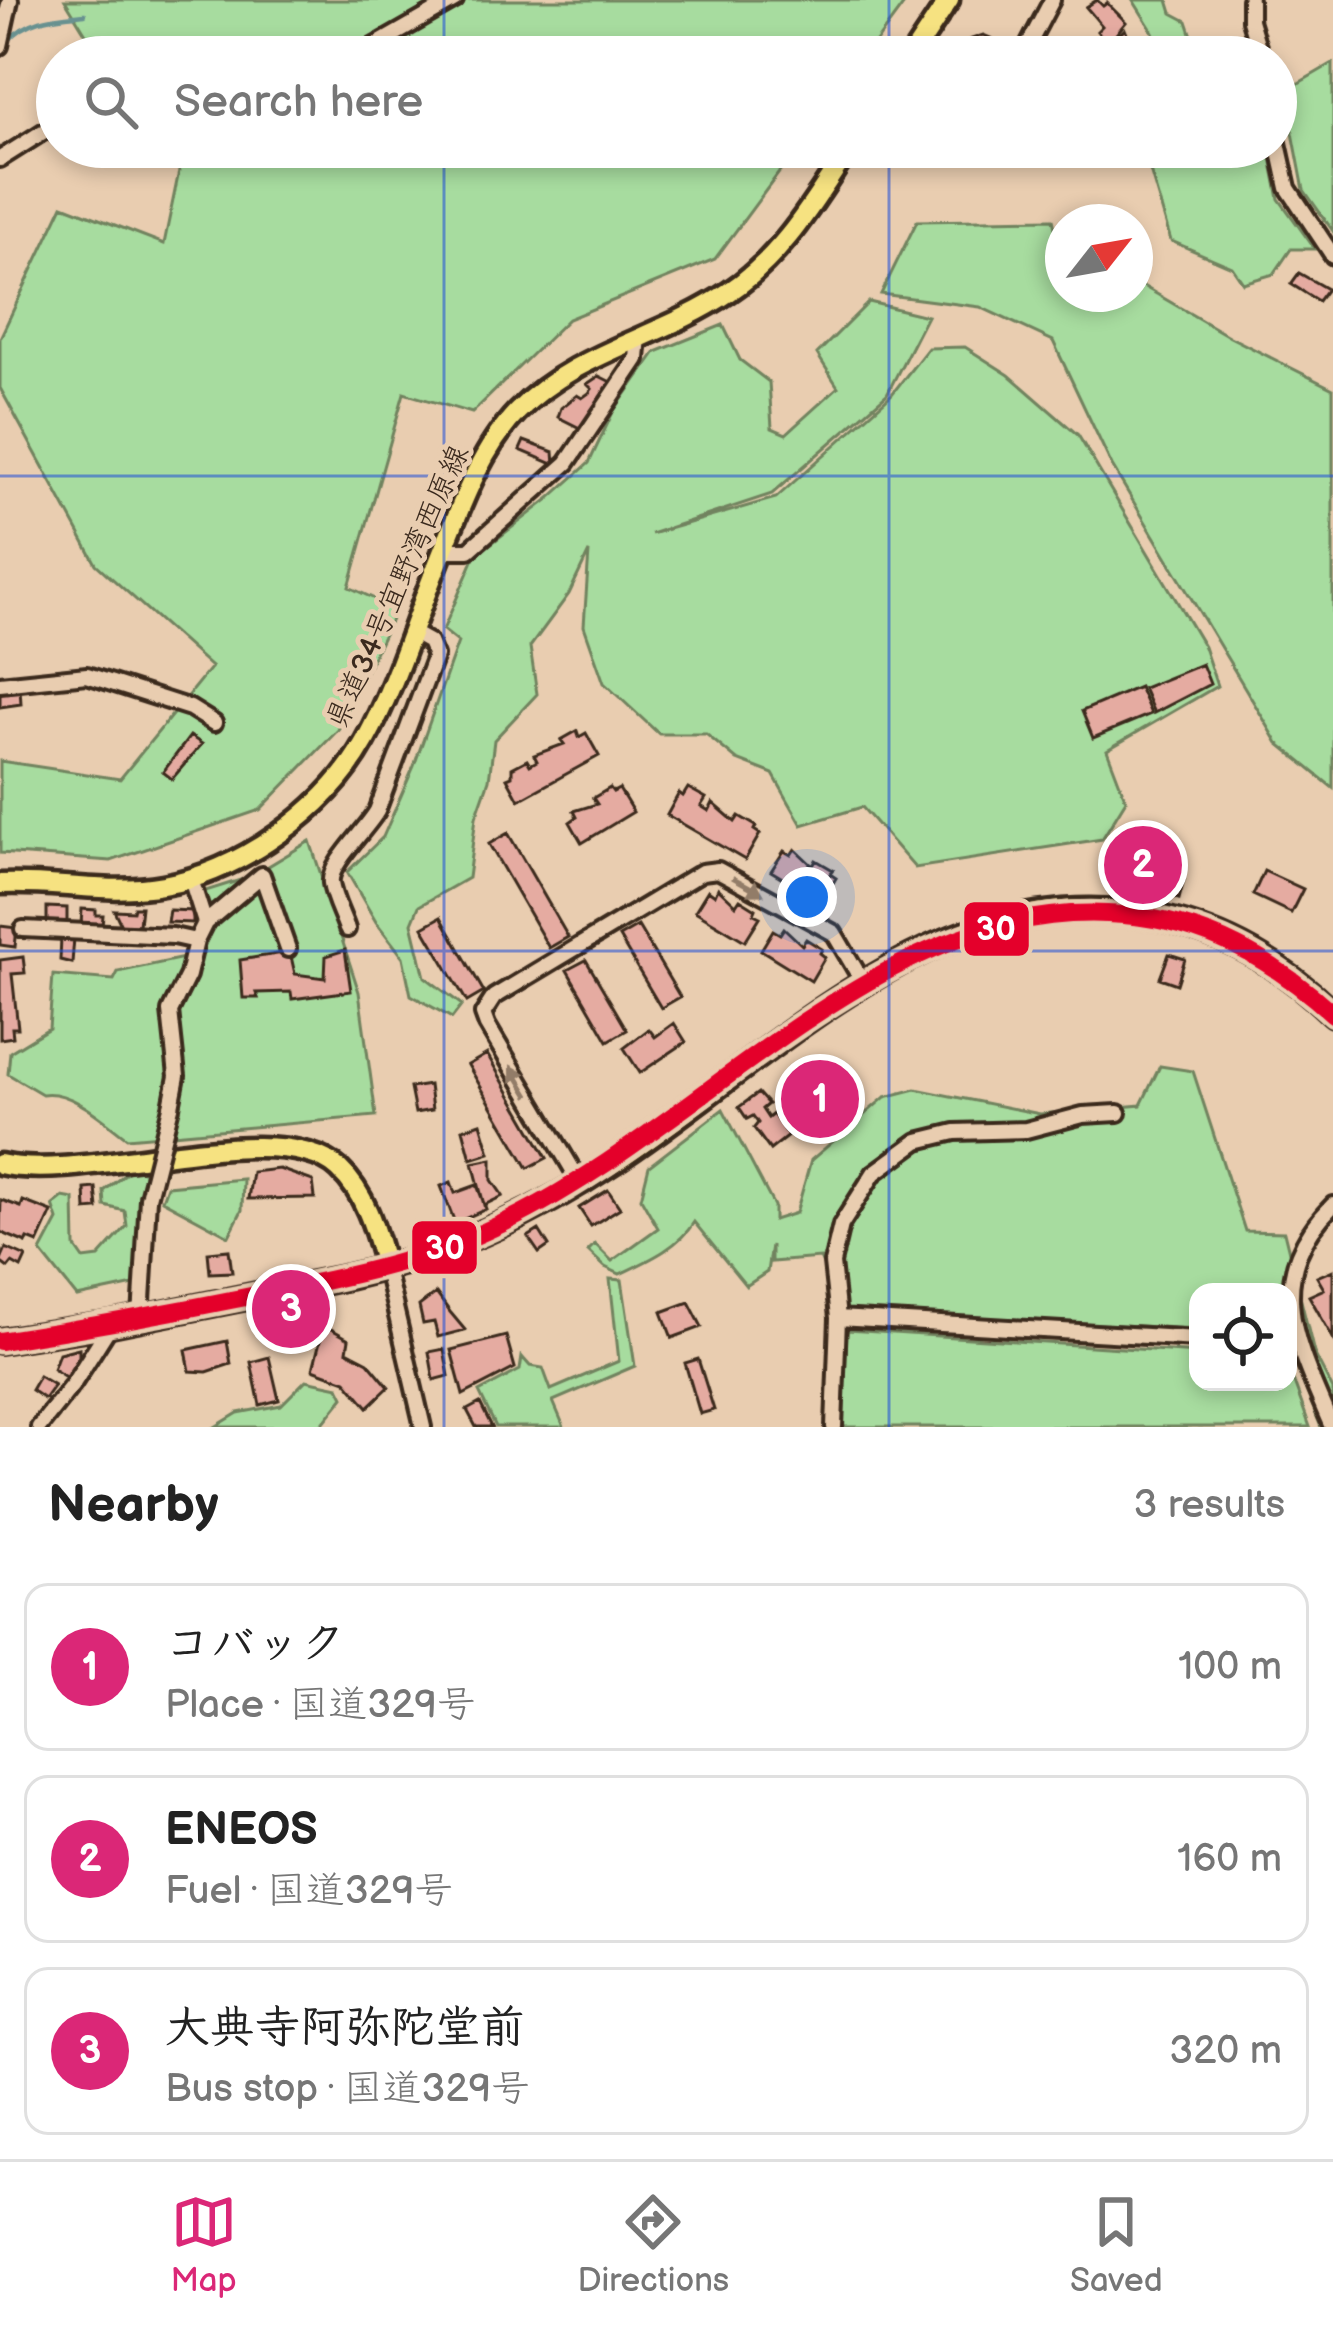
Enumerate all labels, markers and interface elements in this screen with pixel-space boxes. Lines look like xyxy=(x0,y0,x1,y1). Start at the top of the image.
search box xyxy=(36,36,1297,168)
icon: search xyxy=(78,69,144,135)
text: Search here xyxy=(174,75,423,130)
north arrow xyxy=(1045,204,1153,312)
street label: 県道34号宜野湾西原線 xyxy=(319,440,477,734)
pin: 2 xyxy=(1104,820,1182,910)
your location xyxy=(777,867,837,927)
one-way arrow xyxy=(731,875,766,896)
line badge: 30 xyxy=(962,900,1031,958)
text: 30 xyxy=(976,910,1016,950)
pin: 1 xyxy=(781,1054,859,1144)
one-way arrow xyxy=(510,1064,531,1098)
line badge: 30 xyxy=(410,1219,479,1276)
text: 30 xyxy=(425,1229,465,1269)
pin: 3 xyxy=(252,1264,330,1354)
map controls xyxy=(1189,1283,1297,1391)
button: locate xyxy=(1189,1283,1297,1391)
text: Nearby xyxy=(48,1475,219,1536)
text: 3 results xyxy=(1133,1482,1285,1529)
text: コバック xyxy=(165,1617,345,1672)
text: 1 xyxy=(82,1644,98,1691)
text: 100 m xyxy=(1178,1644,1282,1691)
text: Place · 国道329号 xyxy=(165,1682,476,1729)
text: ENEOS xyxy=(165,1803,318,1858)
text: 2 xyxy=(78,1836,102,1883)
text: 160 m xyxy=(1177,1836,1282,1883)
text: Fuel · 国道329号 xyxy=(165,1868,453,1915)
text: 大典寺阿弥陀堂前 xyxy=(165,2001,525,2056)
text: 3 xyxy=(79,2028,101,2075)
text: 320 m xyxy=(1169,2028,1282,2075)
text: Bus stop · 国道329号 xyxy=(165,2066,530,2113)
tab: Map xyxy=(170,2189,237,2301)
tab: Directions xyxy=(577,2189,729,2301)
tab: Saved xyxy=(1070,2189,1163,2301)

